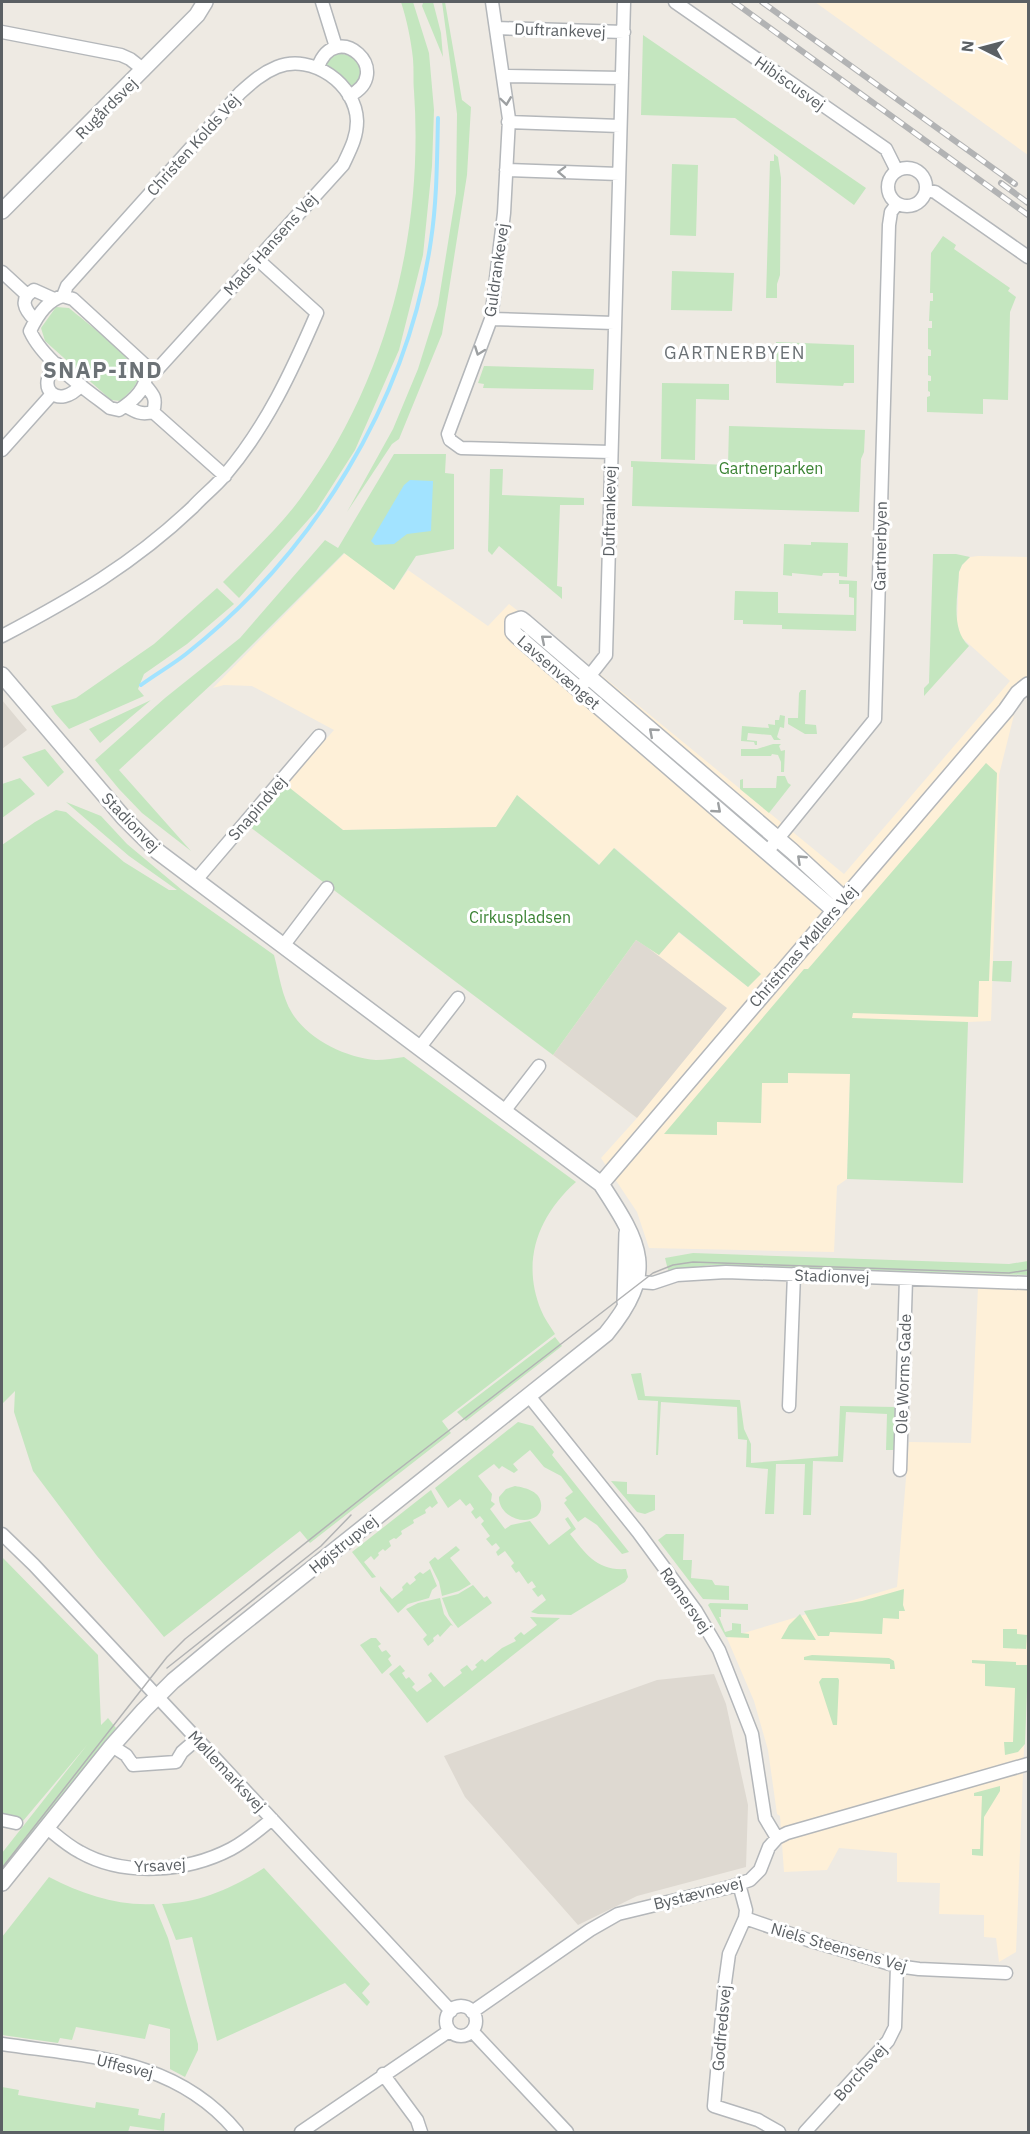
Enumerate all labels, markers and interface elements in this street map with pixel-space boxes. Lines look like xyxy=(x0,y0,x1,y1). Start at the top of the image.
street label: Duftrankevej xyxy=(514,18,606,42)
north arrow xyxy=(952,18,1012,78)
text: N xyxy=(957,40,978,53)
street label: Hibiscusvej xyxy=(751,51,829,115)
street label: Rugårdsvej xyxy=(71,73,141,143)
street label: Christen Kolds Vej xyxy=(142,90,244,200)
one-way arrow xyxy=(500,96,512,106)
one-way arrow xyxy=(558,166,567,178)
street label: Mads Hansens Vej xyxy=(219,189,321,299)
street label: Guldrankevej xyxy=(480,222,512,318)
district label: GARTNERBYEN xyxy=(664,341,806,364)
one-way arrow xyxy=(473,346,486,356)
district label: SNAP-IND xyxy=(43,355,163,384)
park label: Gartnerparken xyxy=(719,458,823,478)
street label: Duftrankevej xyxy=(598,465,620,557)
street label: Gartnerbyen xyxy=(869,501,891,591)
street label: Lavsenvænget xyxy=(513,631,605,713)
one-way arrow xyxy=(541,635,552,646)
one-way arrow xyxy=(649,728,660,739)
street label: Snapindvej xyxy=(224,772,290,844)
street label: Stadionvej xyxy=(98,788,164,856)
one-way arrow xyxy=(710,802,721,813)
one-way arrow xyxy=(797,855,808,866)
street label: Christmas Møllers Vej xyxy=(745,881,861,1011)
park label: Cirkuspladsen xyxy=(469,907,571,927)
street label: Stadionvej xyxy=(794,1265,870,1287)
street label: Ole Worms Gade xyxy=(891,1313,915,1434)
street label: Højstrupvej xyxy=(305,1510,381,1578)
street label: Rømersvej xyxy=(656,1563,716,1637)
street label: Møllemarksvej xyxy=(184,1726,270,1816)
street label: Yrsavej xyxy=(134,1854,186,1876)
street label: Bystævnevej xyxy=(651,1872,745,1914)
street label: Niels Steensens Vej xyxy=(769,1918,909,1976)
street label: Godfredsvej xyxy=(707,1984,735,2072)
street label: Borchsvej xyxy=(829,2039,891,2105)
street label: Uffesvej xyxy=(94,2049,156,2083)

